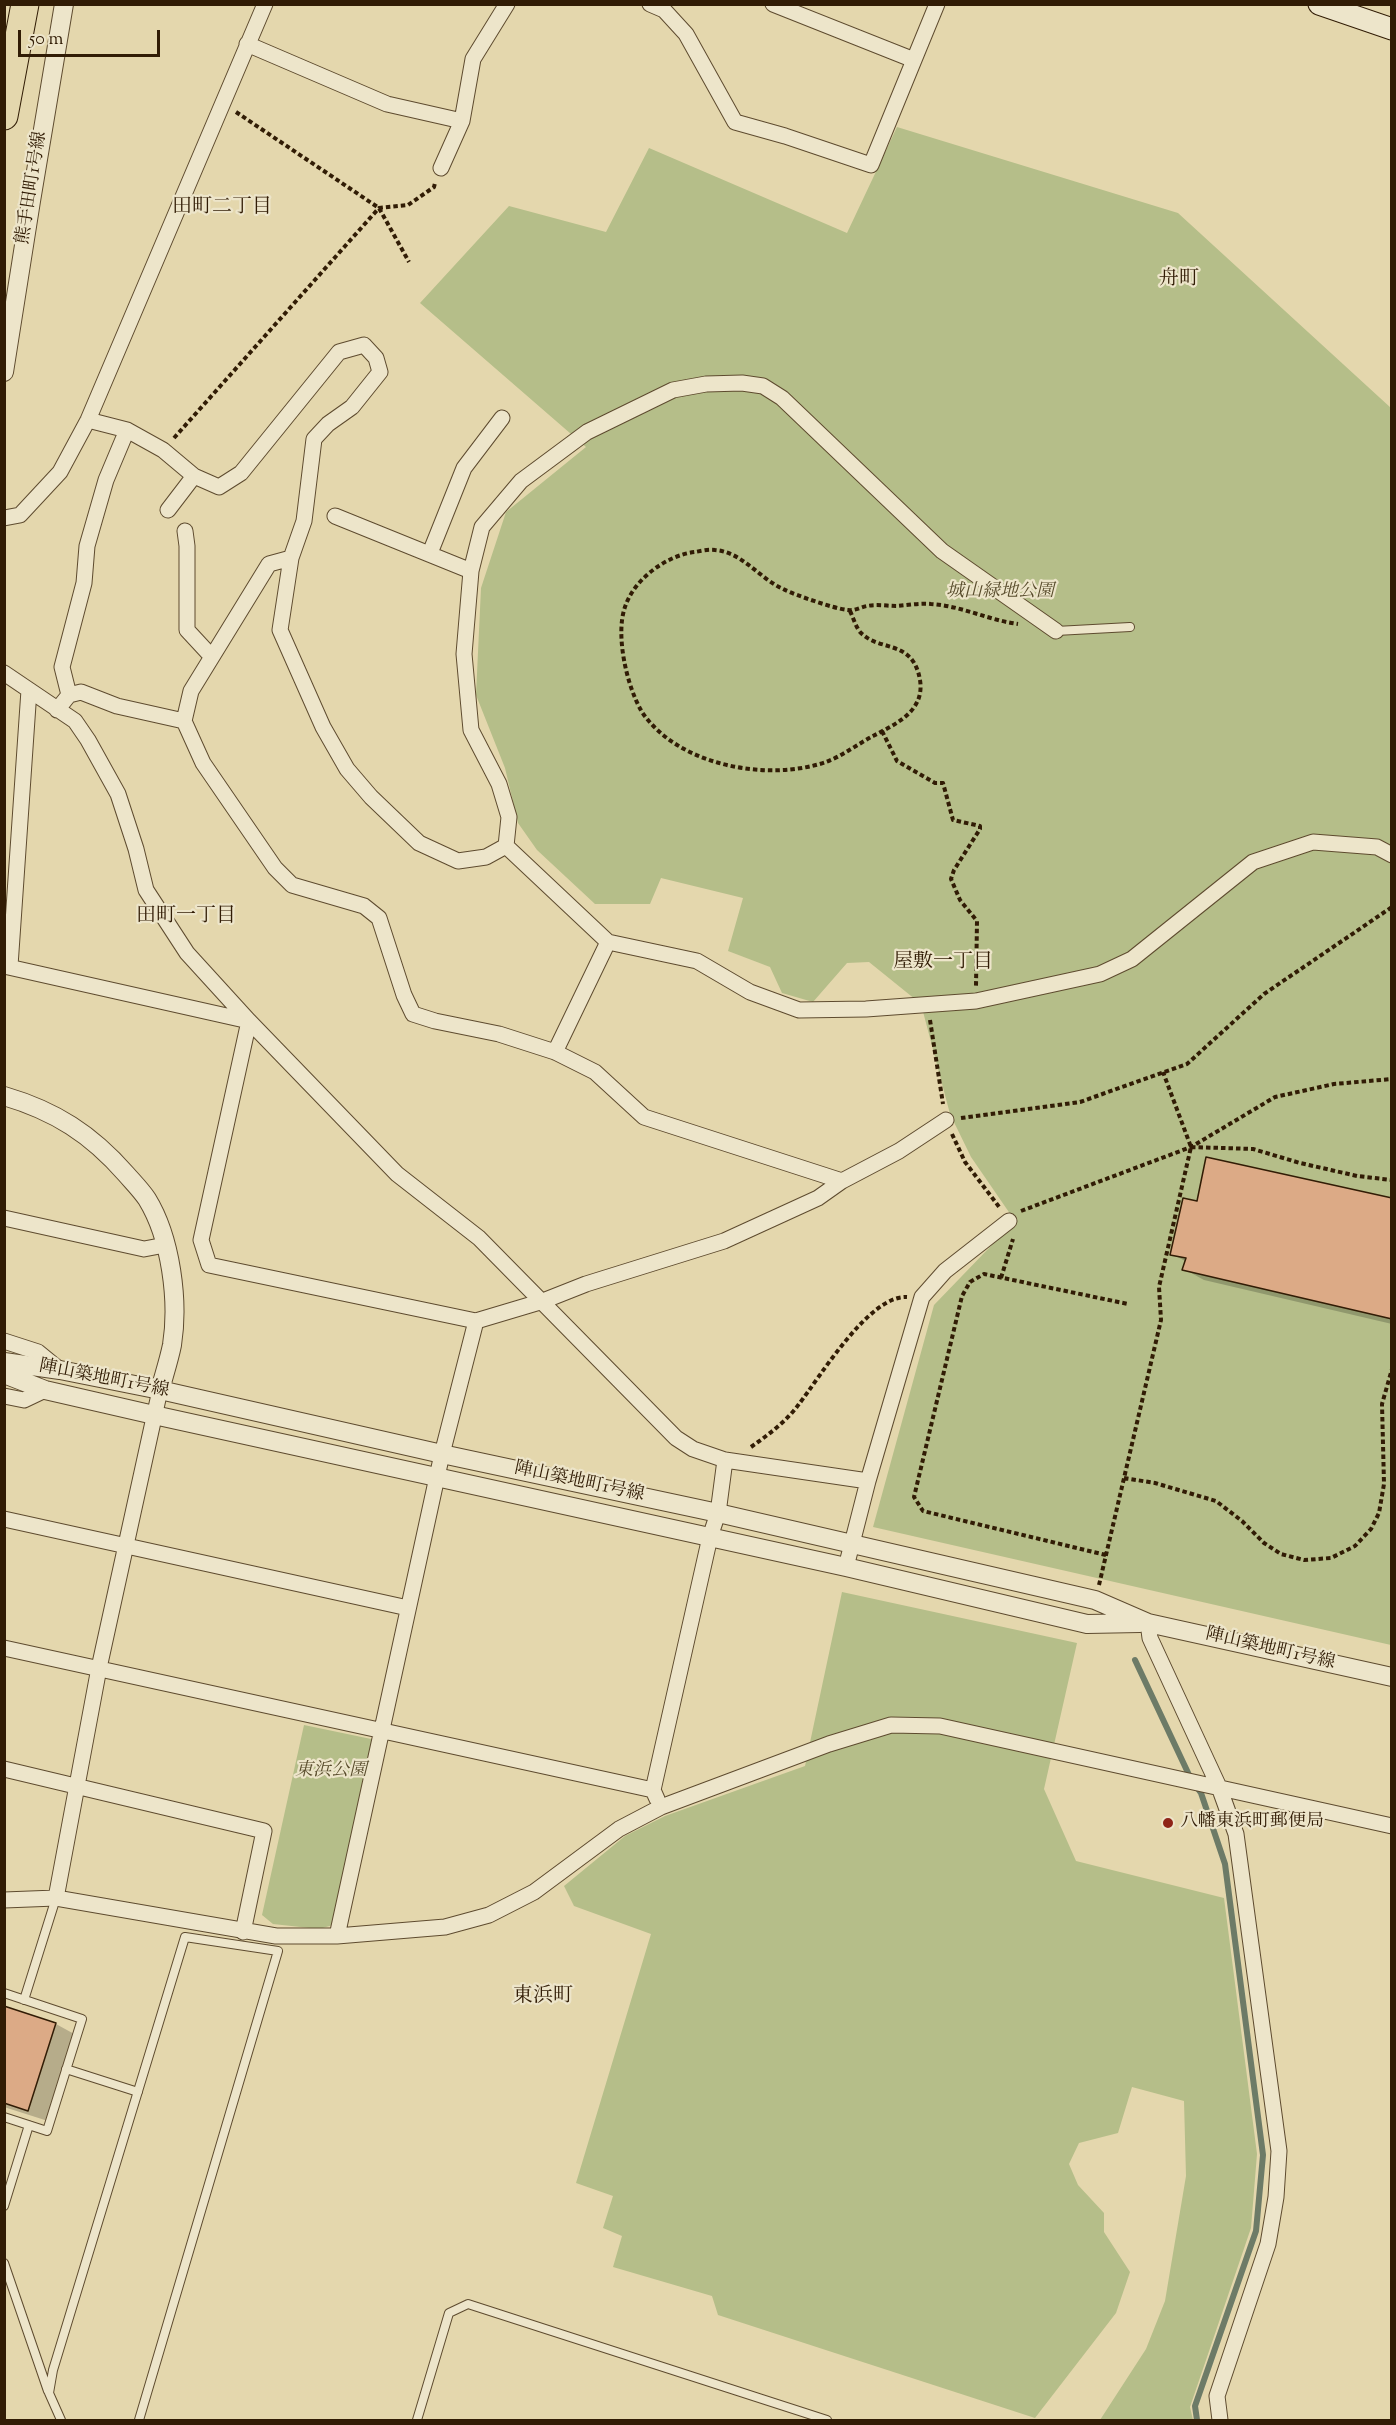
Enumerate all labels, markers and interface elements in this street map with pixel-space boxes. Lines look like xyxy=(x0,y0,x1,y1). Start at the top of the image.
scale bar xyxy=(21,18,164,56)
text: 50 m xyxy=(29,27,63,53)
street label: 熊手田町1号線 xyxy=(13,130,53,246)
district label: 田町二丁目 xyxy=(172,197,272,221)
district label: 舟町 xyxy=(1159,269,1199,293)
park label: 城山緑地公園 xyxy=(946,582,1054,604)
district label: 田町一丁目 xyxy=(136,906,236,930)
district label: 屋敷一丁目 xyxy=(893,952,993,976)
street label: 陣山築地町1号線 xyxy=(37,1357,171,1403)
street label: 陣山築地町1号線 xyxy=(512,1459,646,1507)
street label: 陣山築地町1号線 xyxy=(1203,1625,1337,1675)
park label: 東浜公園 xyxy=(295,1761,367,1783)
place label: 八幡東浜町郵便局 xyxy=(1180,1812,1324,1834)
marker: 八幡東浜町郵便局 xyxy=(1161,1816,1175,1830)
district label: 東浜町 xyxy=(513,1986,573,2010)

